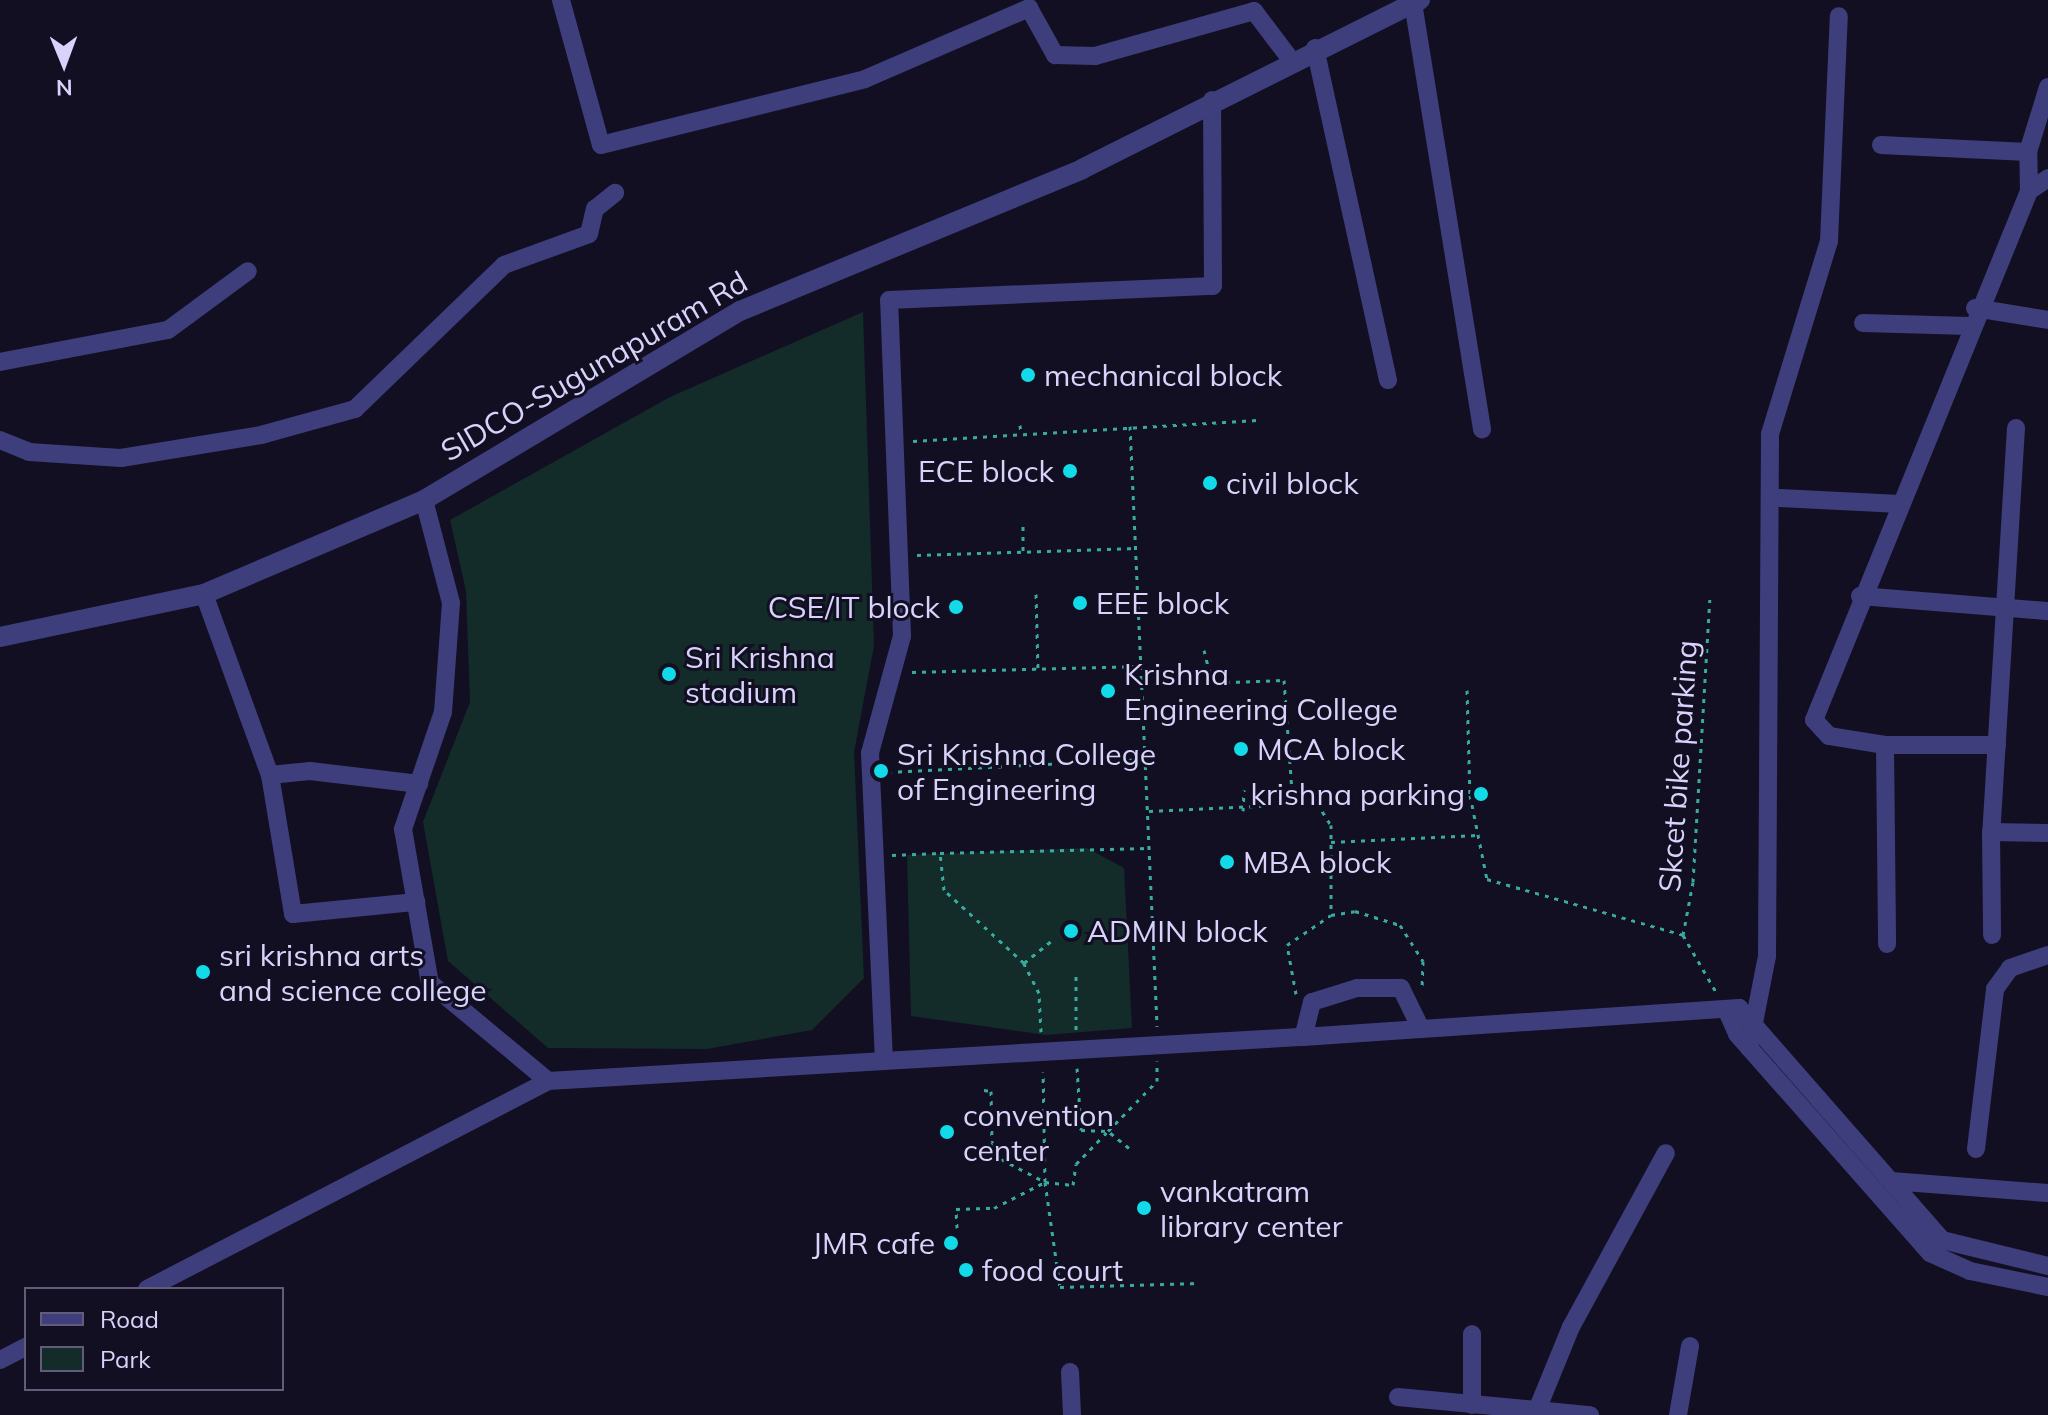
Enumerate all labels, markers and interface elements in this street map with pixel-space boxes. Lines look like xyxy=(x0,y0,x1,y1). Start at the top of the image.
north arrow xyxy=(24,24,104,104)
text: N xyxy=(56,74,73,102)
street label: SIDCO-Sugunapuram Rd xyxy=(434,263,754,469)
place label: mechanical block xyxy=(1044,357,1282,393)
marker: mechanical block xyxy=(1019,366,1037,384)
place label: ECE block xyxy=(918,453,1054,489)
marker: ECE block xyxy=(1061,462,1079,480)
place label: civil block xyxy=(1226,465,1359,501)
marker: civil block xyxy=(1201,474,1219,492)
place label: EEE block xyxy=(1096,585,1229,621)
place label: CSE/IT block xyxy=(768,589,940,625)
marker: EEE block xyxy=(1071,594,1089,612)
marker: CSE/IT block xyxy=(947,598,965,616)
place label: Sri Krishna stadium xyxy=(685,639,835,710)
street label: Skcet bike parking xyxy=(1651,639,1705,893)
place label: Krishna Engineering College xyxy=(1124,656,1398,726)
marker: Sri Krishna stadium xyxy=(660,665,678,683)
marker: Krishna Engineering College xyxy=(1099,682,1117,700)
place label: MCA block xyxy=(1257,731,1405,767)
place label: Sri Krishna College of Engineering xyxy=(897,736,1156,806)
marker: MCA block xyxy=(1232,740,1250,758)
marker: Sri Krishna College of Engineering xyxy=(872,762,890,780)
place label: krishna parking xyxy=(1251,776,1465,812)
marker: krishna parking xyxy=(1472,785,1490,803)
place label: MBA block xyxy=(1243,844,1391,880)
marker: MBA block xyxy=(1218,853,1236,871)
place label: ADMIN block xyxy=(1087,913,1268,949)
marker: ADMIN block xyxy=(1062,922,1080,940)
place label: sri krishna arts and science college xyxy=(219,937,487,1008)
marker: sri krishna arts and science college xyxy=(194,963,212,981)
place label: convention center xyxy=(963,1097,1114,1168)
marker: convention center xyxy=(938,1123,956,1141)
place label: vankatram library center xyxy=(1160,1173,1343,1244)
marker: vankatram library center xyxy=(1135,1199,1153,1217)
place label: JMR cafe xyxy=(812,1225,935,1261)
marker: JMR cafe xyxy=(942,1234,960,1252)
place label: food court xyxy=(982,1252,1123,1288)
marker: food court xyxy=(957,1261,975,1279)
legend xyxy=(24,1287,284,1391)
text: Road xyxy=(100,1304,159,1334)
text: Park xyxy=(100,1344,151,1374)

